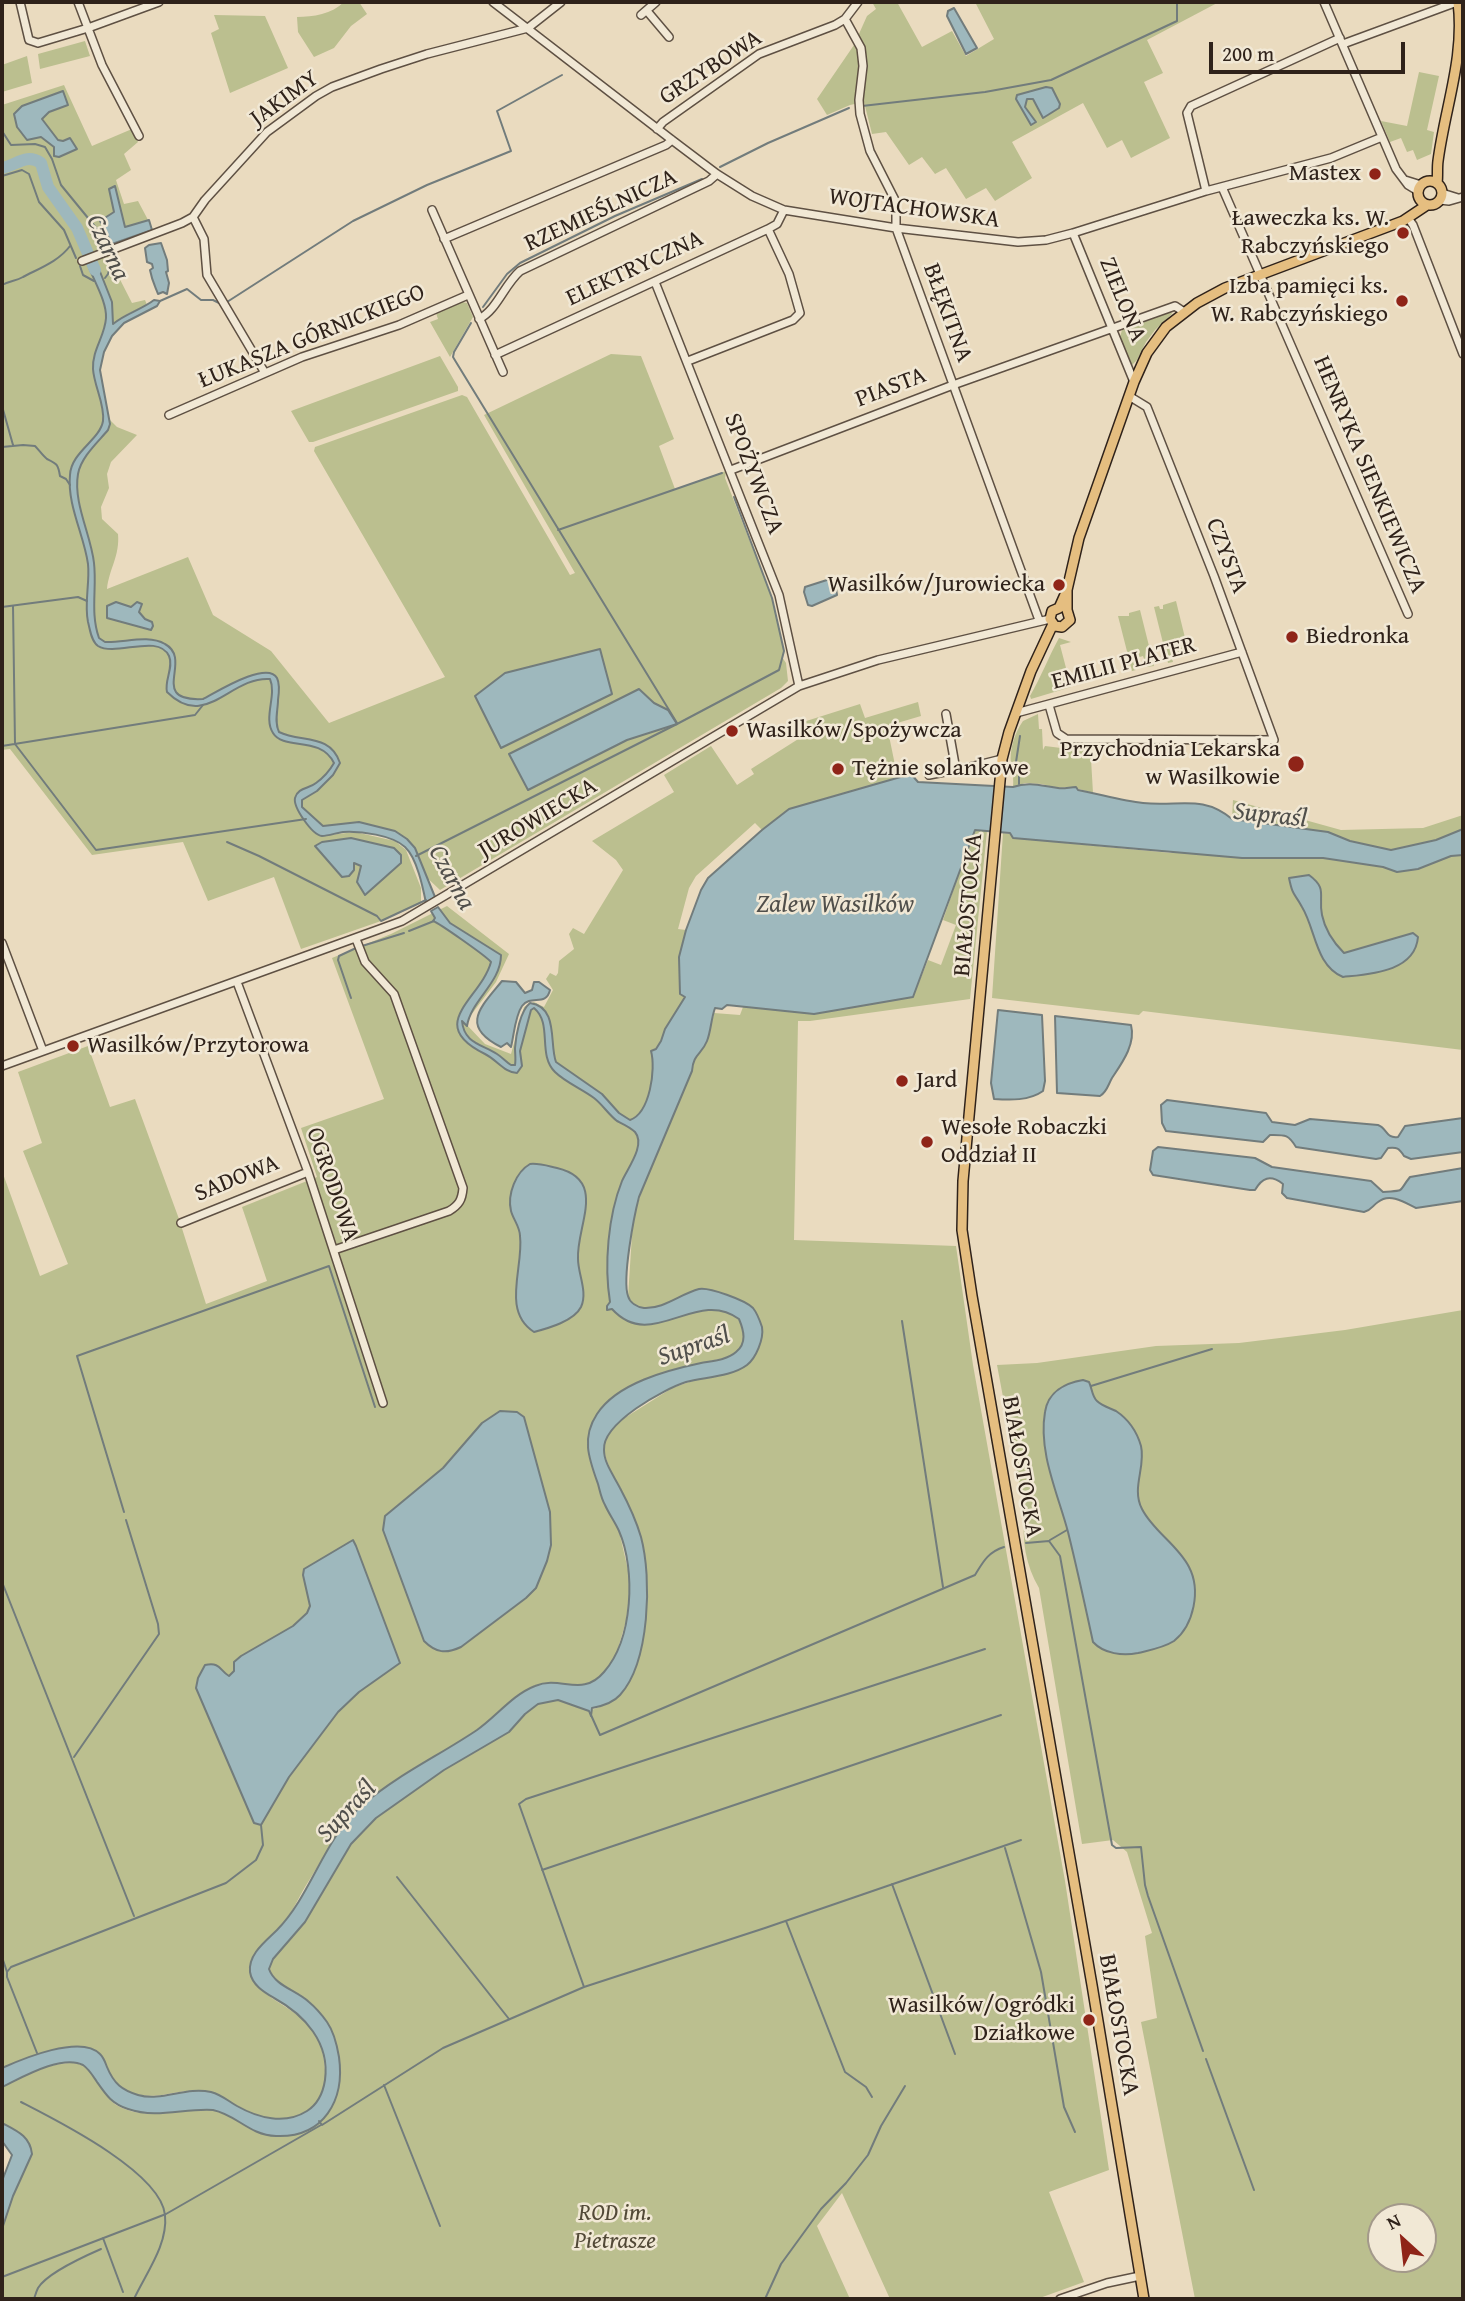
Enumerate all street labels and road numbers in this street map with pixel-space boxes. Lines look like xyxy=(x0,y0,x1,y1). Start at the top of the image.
street label: GRZYBOWA xyxy=(654,24,768,112)
street label: JAKIMY xyxy=(245,64,325,134)
street label: RZEMIEŚLNICZA xyxy=(520,163,682,259)
street label: WOJTACHOWSKA xyxy=(826,183,1002,235)
street label: ELEKTRYCZNA xyxy=(562,225,708,313)
street label: ZIELONA xyxy=(1092,253,1152,347)
street label: BŁĘKITNA xyxy=(916,260,978,366)
street label: ŁUKASZA GÓRNICKIEGO xyxy=(195,278,429,396)
street label: HENRYKA SIENKIEWICZA xyxy=(1306,352,1432,598)
street label: PIASTA xyxy=(852,361,930,415)
street label: SPOŻYWCZA xyxy=(717,410,789,538)
street label: CZYSTA xyxy=(1199,514,1253,598)
street label: EMILII PLATER xyxy=(1049,631,1199,697)
street label: JUROWIECKA xyxy=(473,772,603,866)
street label: BIAŁOSTOCKA xyxy=(948,832,990,978)
street label: OGRODOWA xyxy=(299,1124,365,1246)
street label: SADOWA xyxy=(191,1149,283,1209)
street label: BIAŁOSTOCKA xyxy=(994,1394,1048,1540)
street label: BIAŁOSTOCKA xyxy=(1091,1952,1145,2098)

